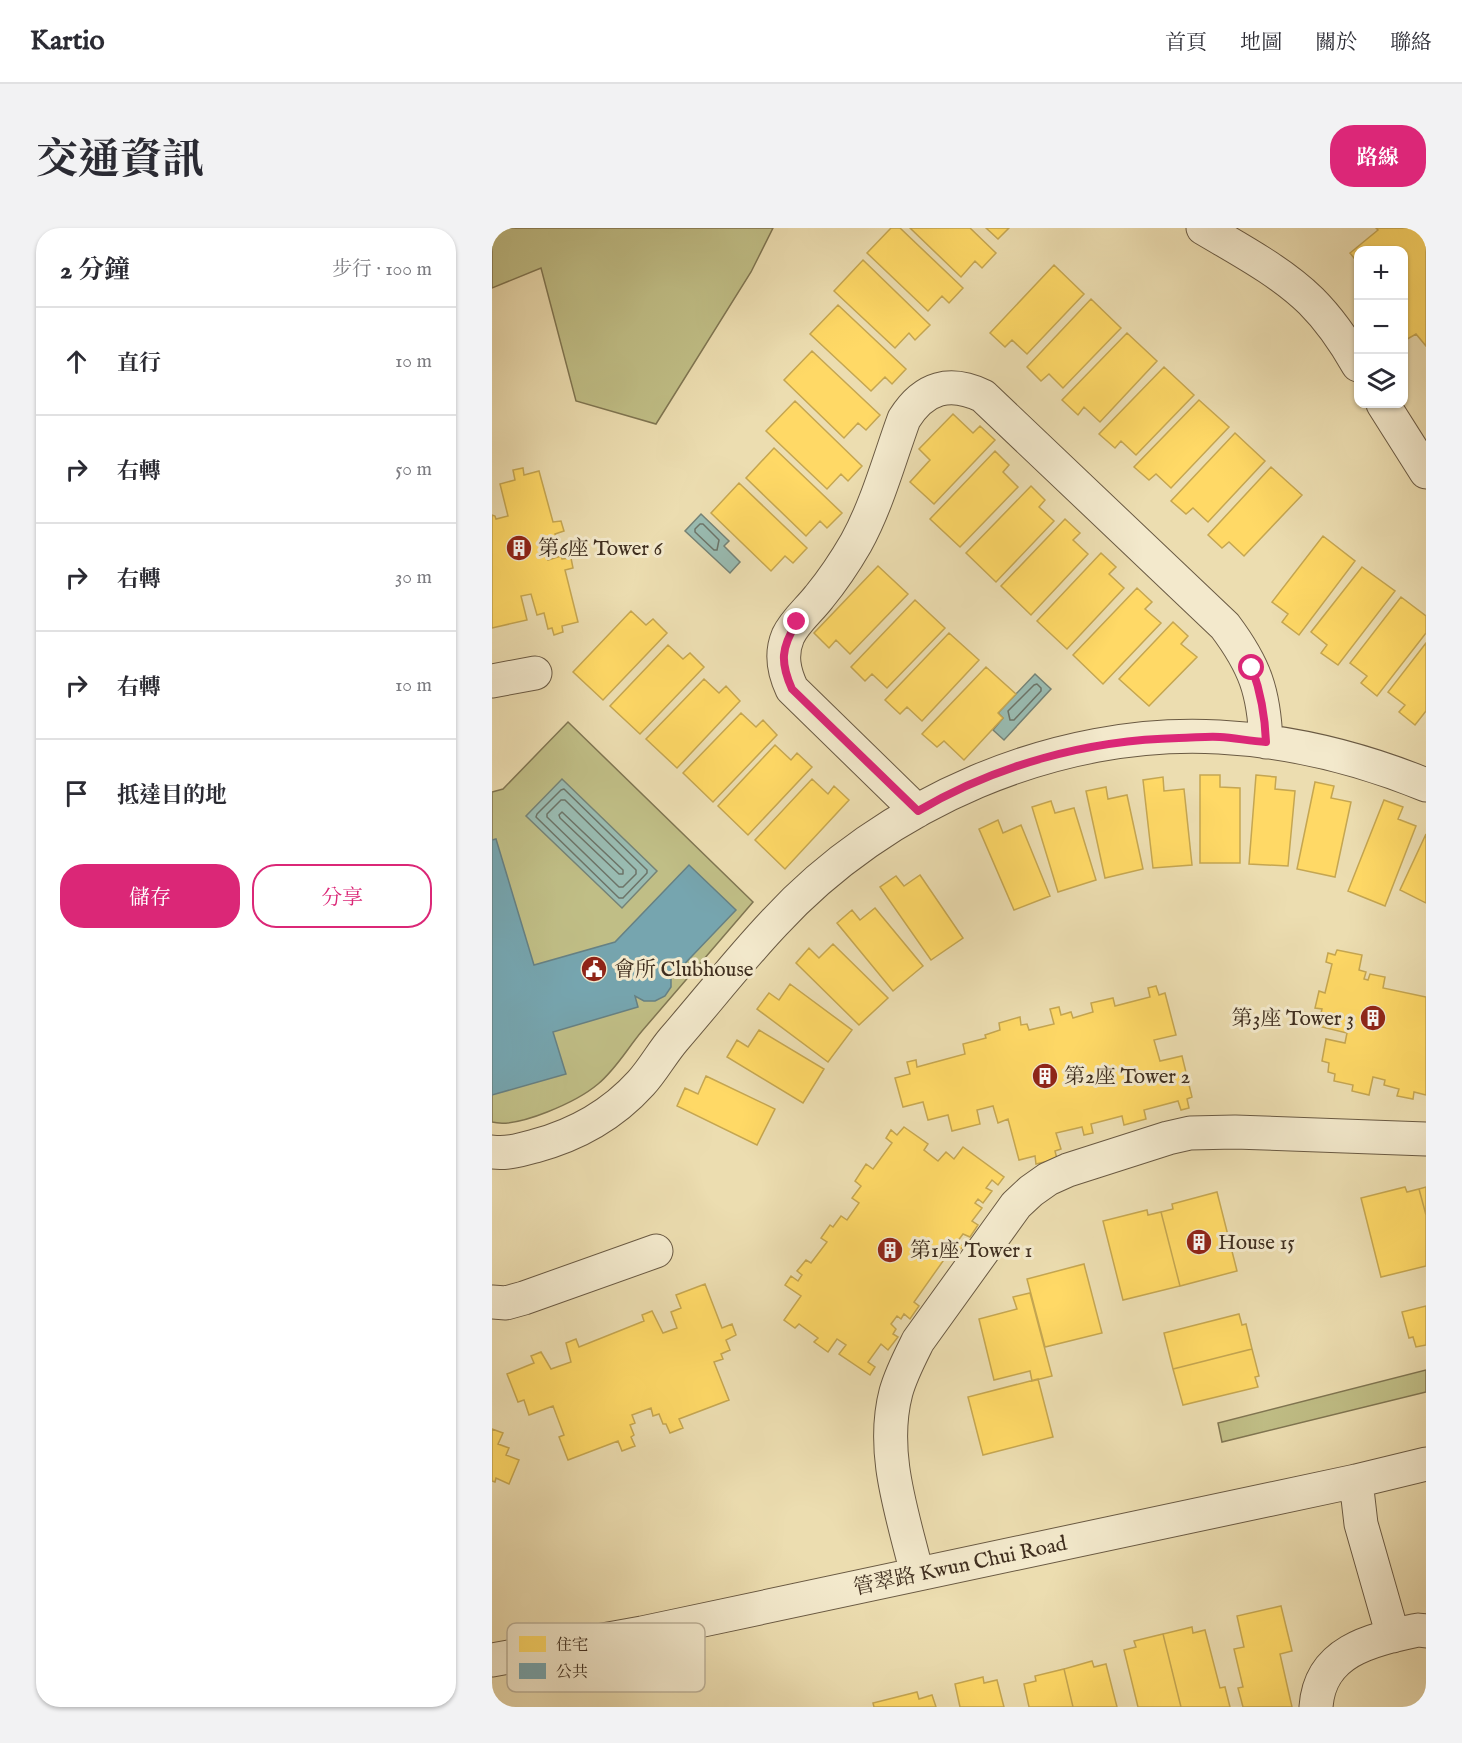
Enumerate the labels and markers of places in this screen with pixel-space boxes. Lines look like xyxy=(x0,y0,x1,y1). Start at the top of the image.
building icon: 第6座 Tower 6 xyxy=(504,533,534,563)
place label: 第6座 Tower 6 xyxy=(538,536,664,563)
public building icon: 會所 Clubhouse xyxy=(579,954,609,984)
place label: 會所 Clubhouse xyxy=(614,957,754,984)
building icon: 第3座 Tower 3 xyxy=(1358,1003,1388,1033)
place label: 第3座 Tower 3 xyxy=(1232,1006,1354,1033)
building icon: 第2座 Tower 2 xyxy=(1030,1061,1060,1091)
place label: 第2座 Tower 2 xyxy=(1064,1064,1191,1091)
building icon: House 15 xyxy=(1184,1227,1214,1257)
place label: House 15 xyxy=(1218,1230,1295,1257)
building icon: 第1座 Tower 1 xyxy=(875,1235,905,1265)
place label: 第1座 Tower 1 xyxy=(910,1238,1032,1265)

